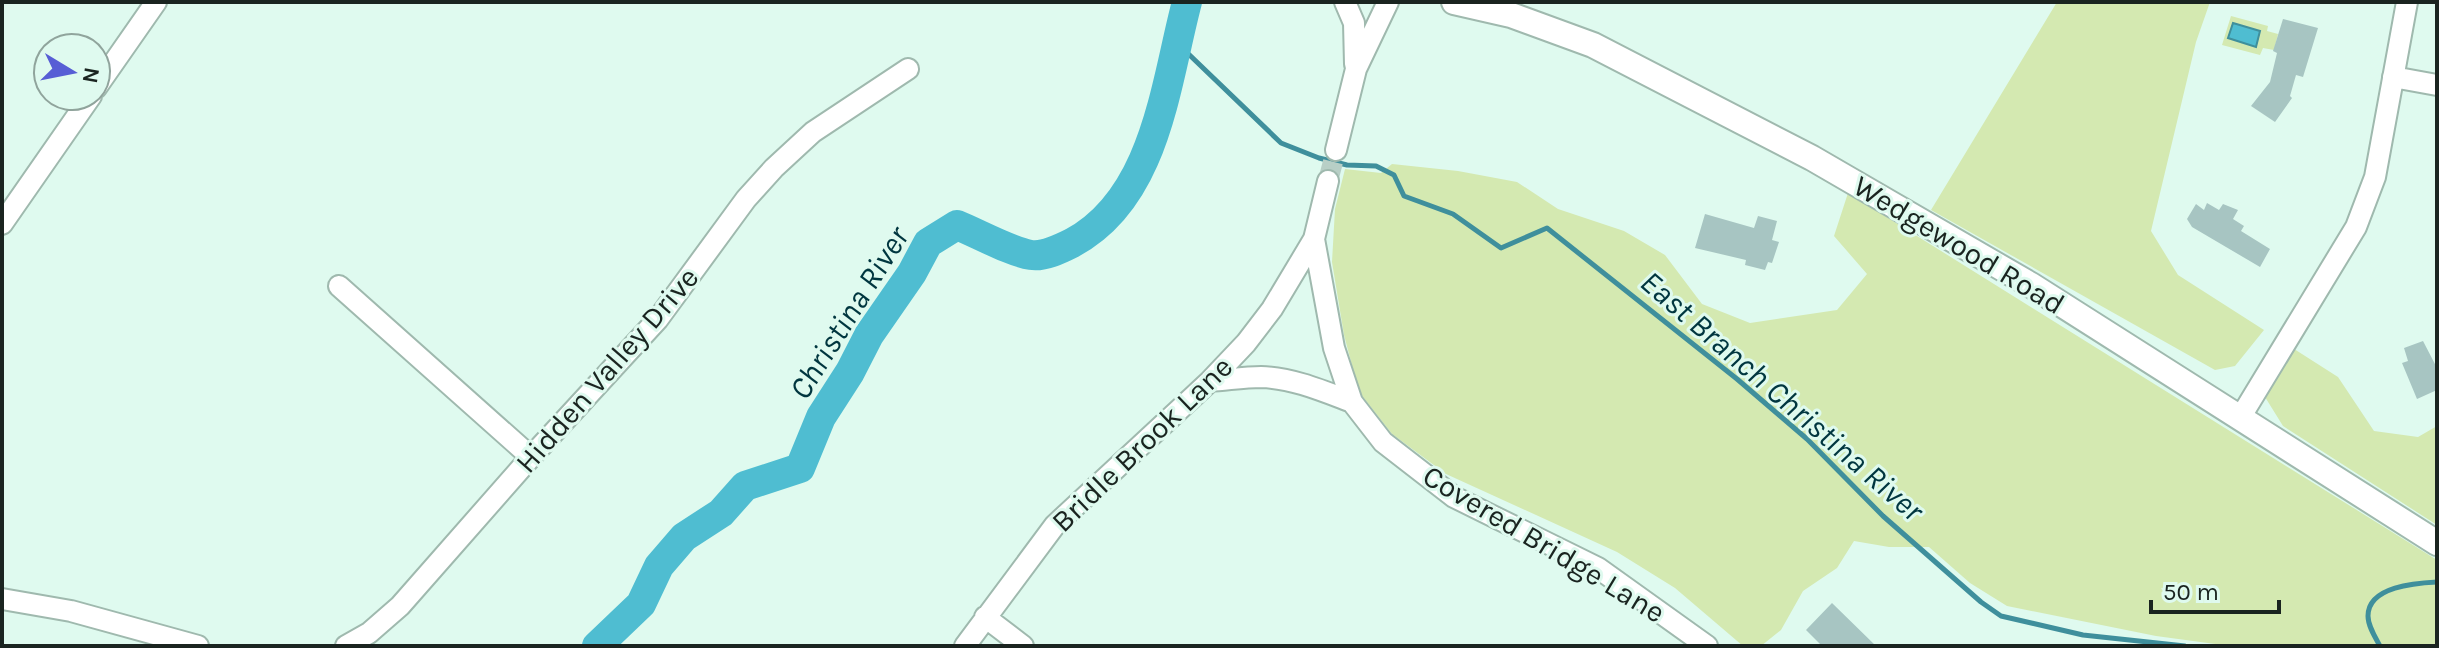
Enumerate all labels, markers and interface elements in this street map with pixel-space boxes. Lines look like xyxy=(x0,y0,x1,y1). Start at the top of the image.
north arrow xyxy=(32,32,112,112)
text: N xyxy=(77,65,105,85)
street label: Wedgewood Road xyxy=(1847,168,2071,322)
water label: Christina River xyxy=(781,219,917,406)
street label: Hidden Valley Drive xyxy=(508,260,706,480)
water label: East Branch Christina River xyxy=(1633,263,1932,530)
street label: Bridle Brook Lane xyxy=(1044,349,1240,539)
street label: Covered Bridge Lane xyxy=(1416,457,1672,631)
scale bar xyxy=(2151,564,2279,614)
text: 50 m xyxy=(2163,578,2219,606)

